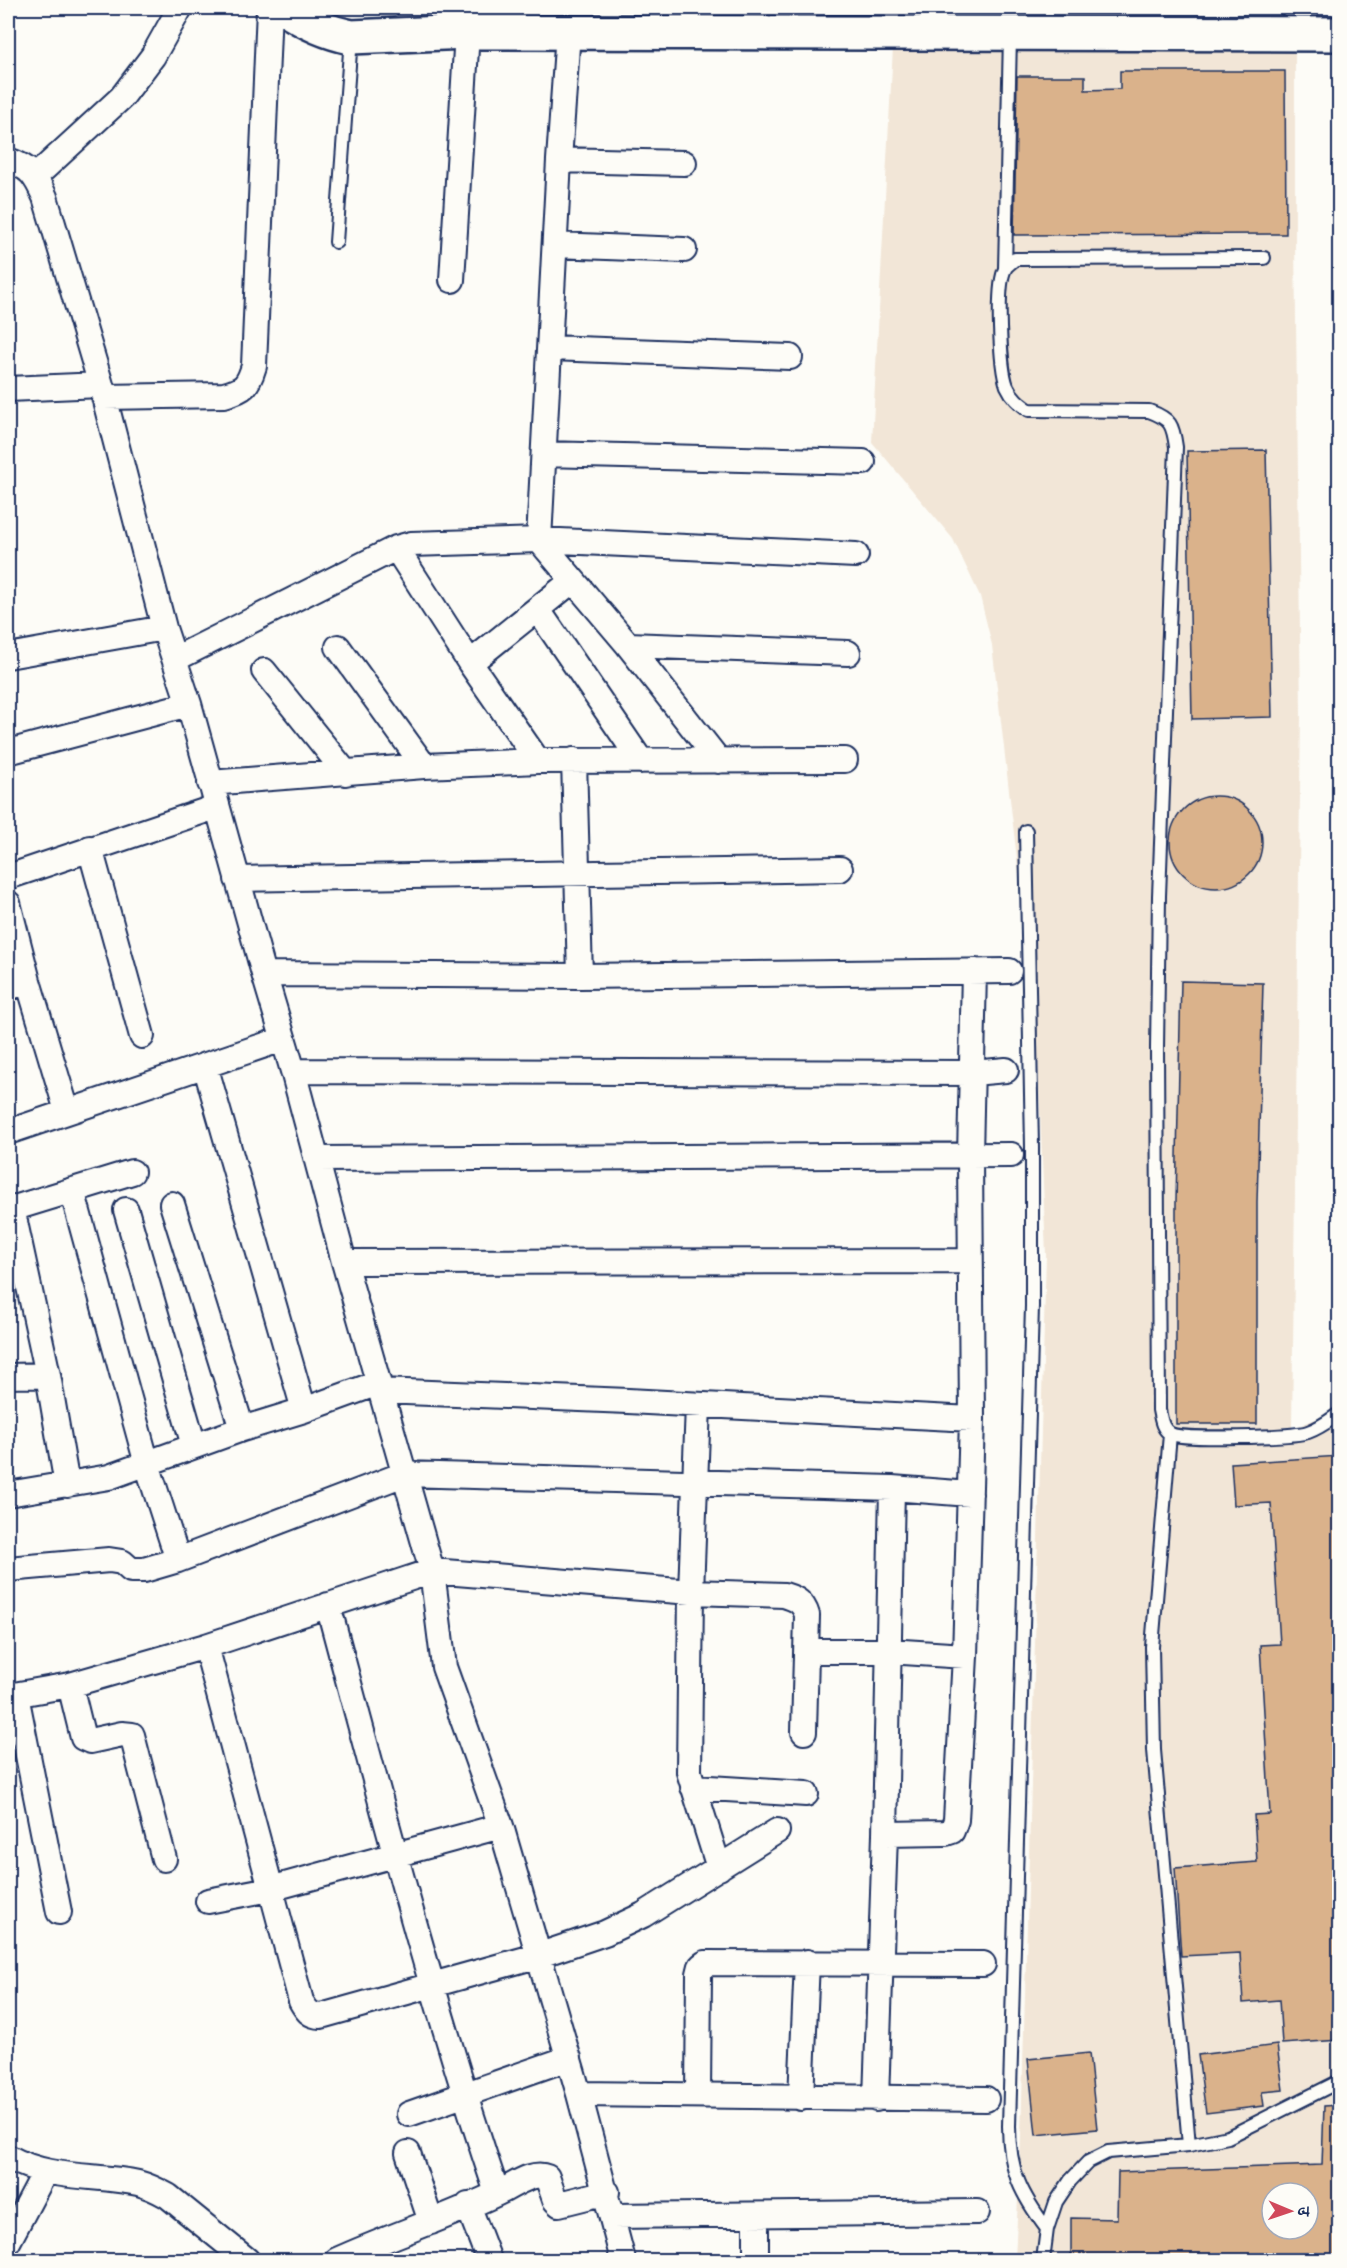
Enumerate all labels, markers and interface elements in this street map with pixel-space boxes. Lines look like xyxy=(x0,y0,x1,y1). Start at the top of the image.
north arrow xyxy=(1260,2181,1320,2241)
text: उ xyxy=(1291,2206,1314,2217)

